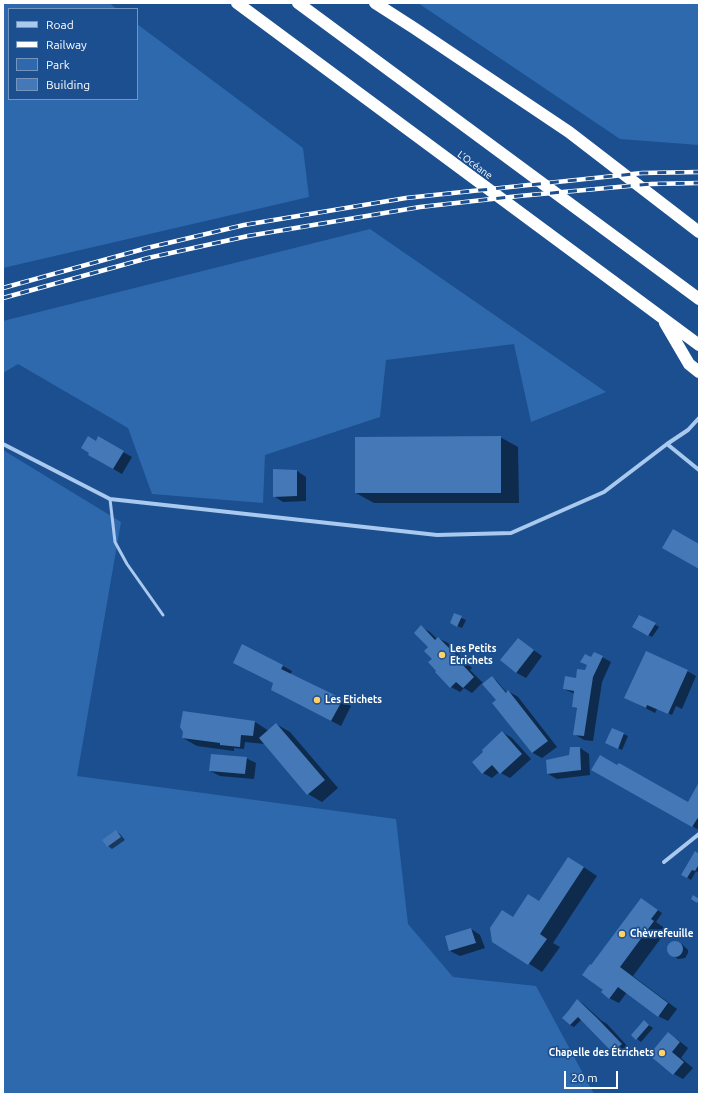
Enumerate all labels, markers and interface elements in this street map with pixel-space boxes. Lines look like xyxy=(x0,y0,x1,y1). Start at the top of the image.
legend xyxy=(8,8,138,100)
text: Road xyxy=(46,18,74,31)
text: Railway xyxy=(46,38,87,51)
text: Park xyxy=(46,58,70,71)
text: Building xyxy=(46,78,90,91)
street label: L’Océane xyxy=(455,148,495,182)
place label: Les Petits Etrichets xyxy=(450,643,496,666)
marker: Les Petits Etrichets xyxy=(437,650,447,660)
place label: Les Etichets xyxy=(325,694,382,706)
marker: Les Etichets xyxy=(312,695,322,705)
place label: Chèvrefeuille xyxy=(630,928,693,940)
marker: Chèvrefeuille xyxy=(617,929,627,939)
place label: Chapelle des Étrichets xyxy=(549,1047,654,1059)
marker: Chapelle des Étrichets xyxy=(657,1048,667,1058)
scale bar xyxy=(566,1063,620,1089)
text: 20 m xyxy=(571,1071,598,1084)

